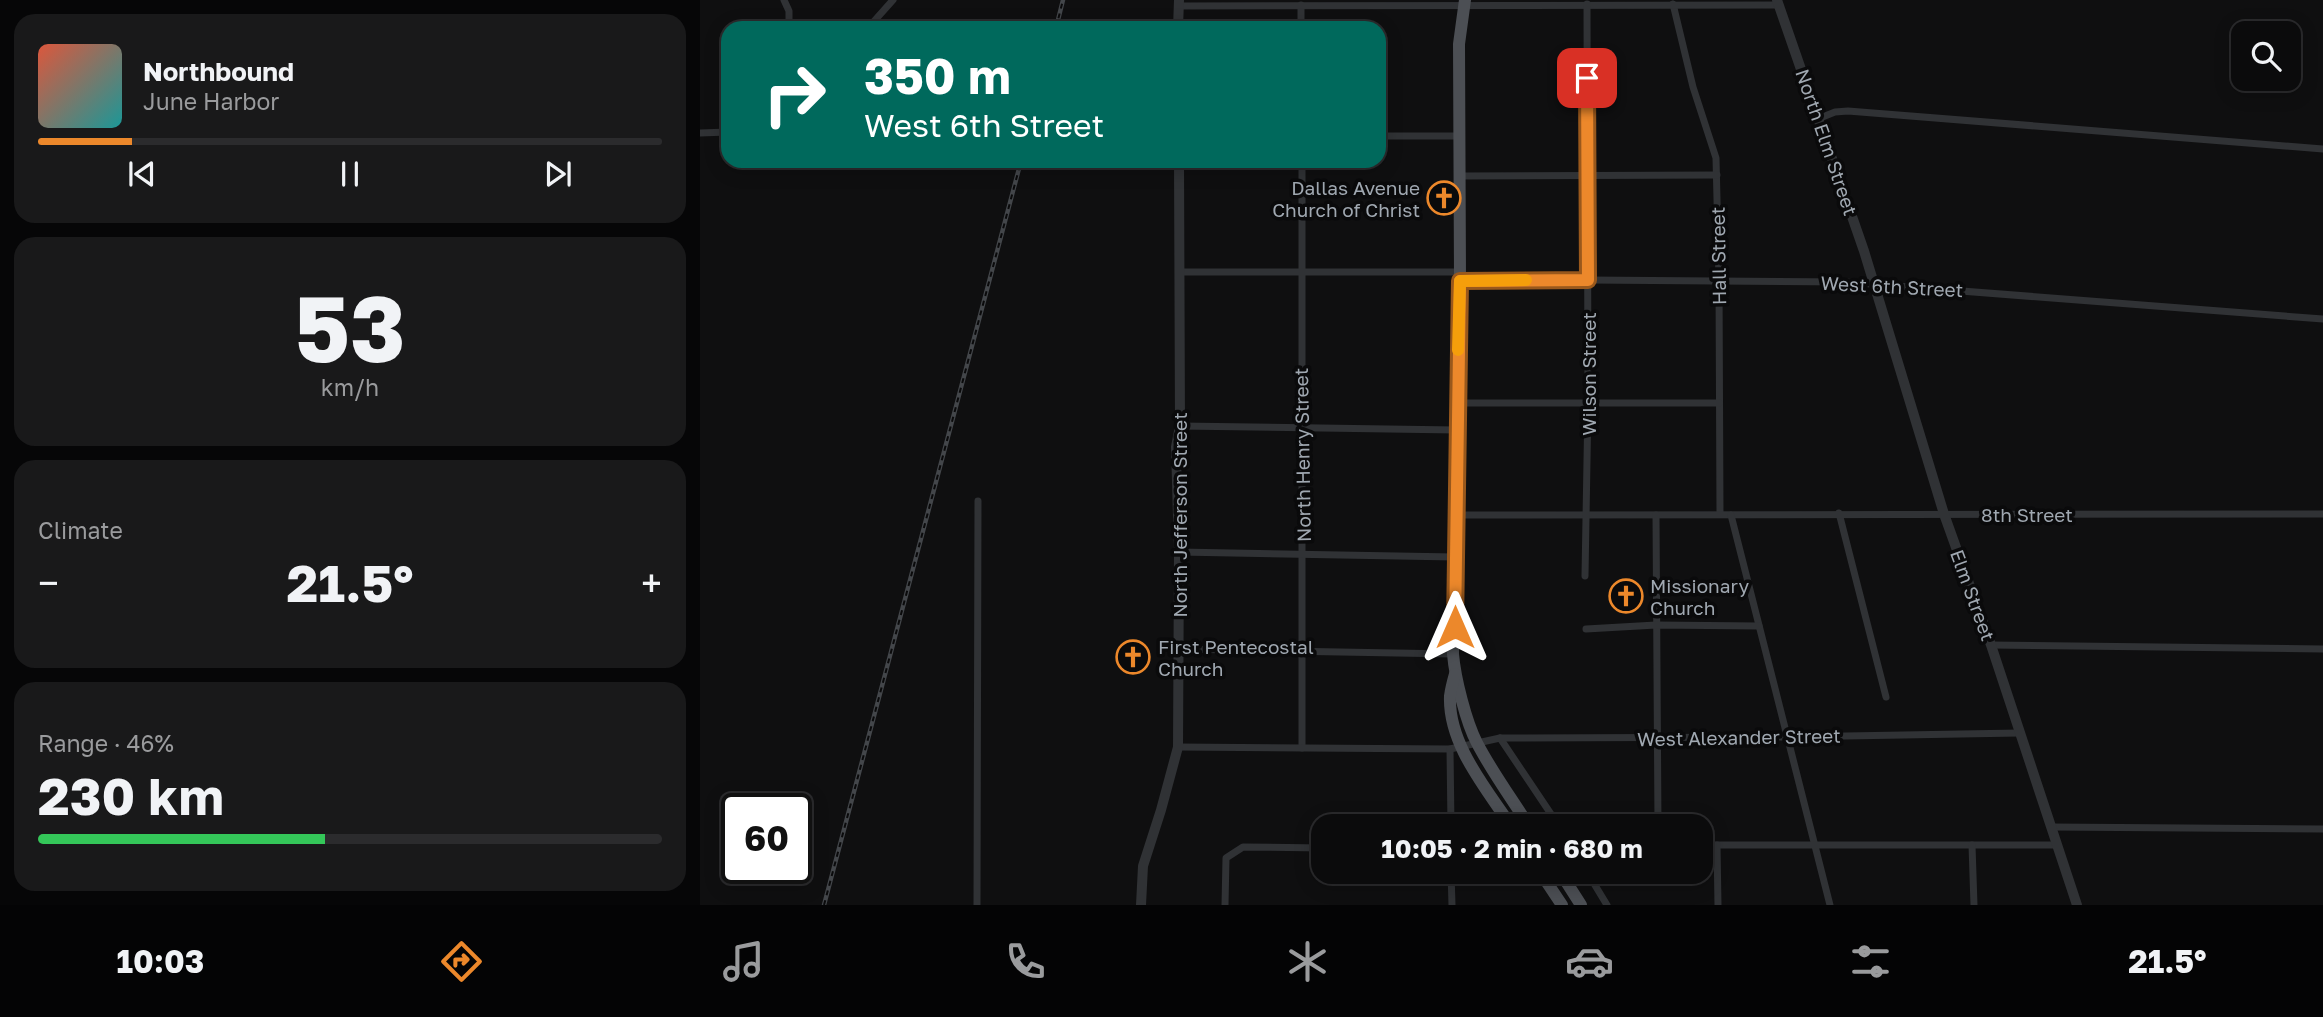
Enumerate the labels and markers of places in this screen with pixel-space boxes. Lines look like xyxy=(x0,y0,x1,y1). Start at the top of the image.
pin xyxy=(1557,48,1617,108)
place label: Dallas Avenue Church of Christ xyxy=(1272,176,1420,221)
church icon: Dallas Avenue Church of Christ xyxy=(1425,179,1463,217)
place label: Missionary Church xyxy=(1650,574,1749,619)
church icon: Missionary Church xyxy=(1607,577,1645,615)
place label: First Pentecostal Church xyxy=(1158,635,1314,680)
church icon: First Pentecostal Church xyxy=(1114,638,1152,676)

